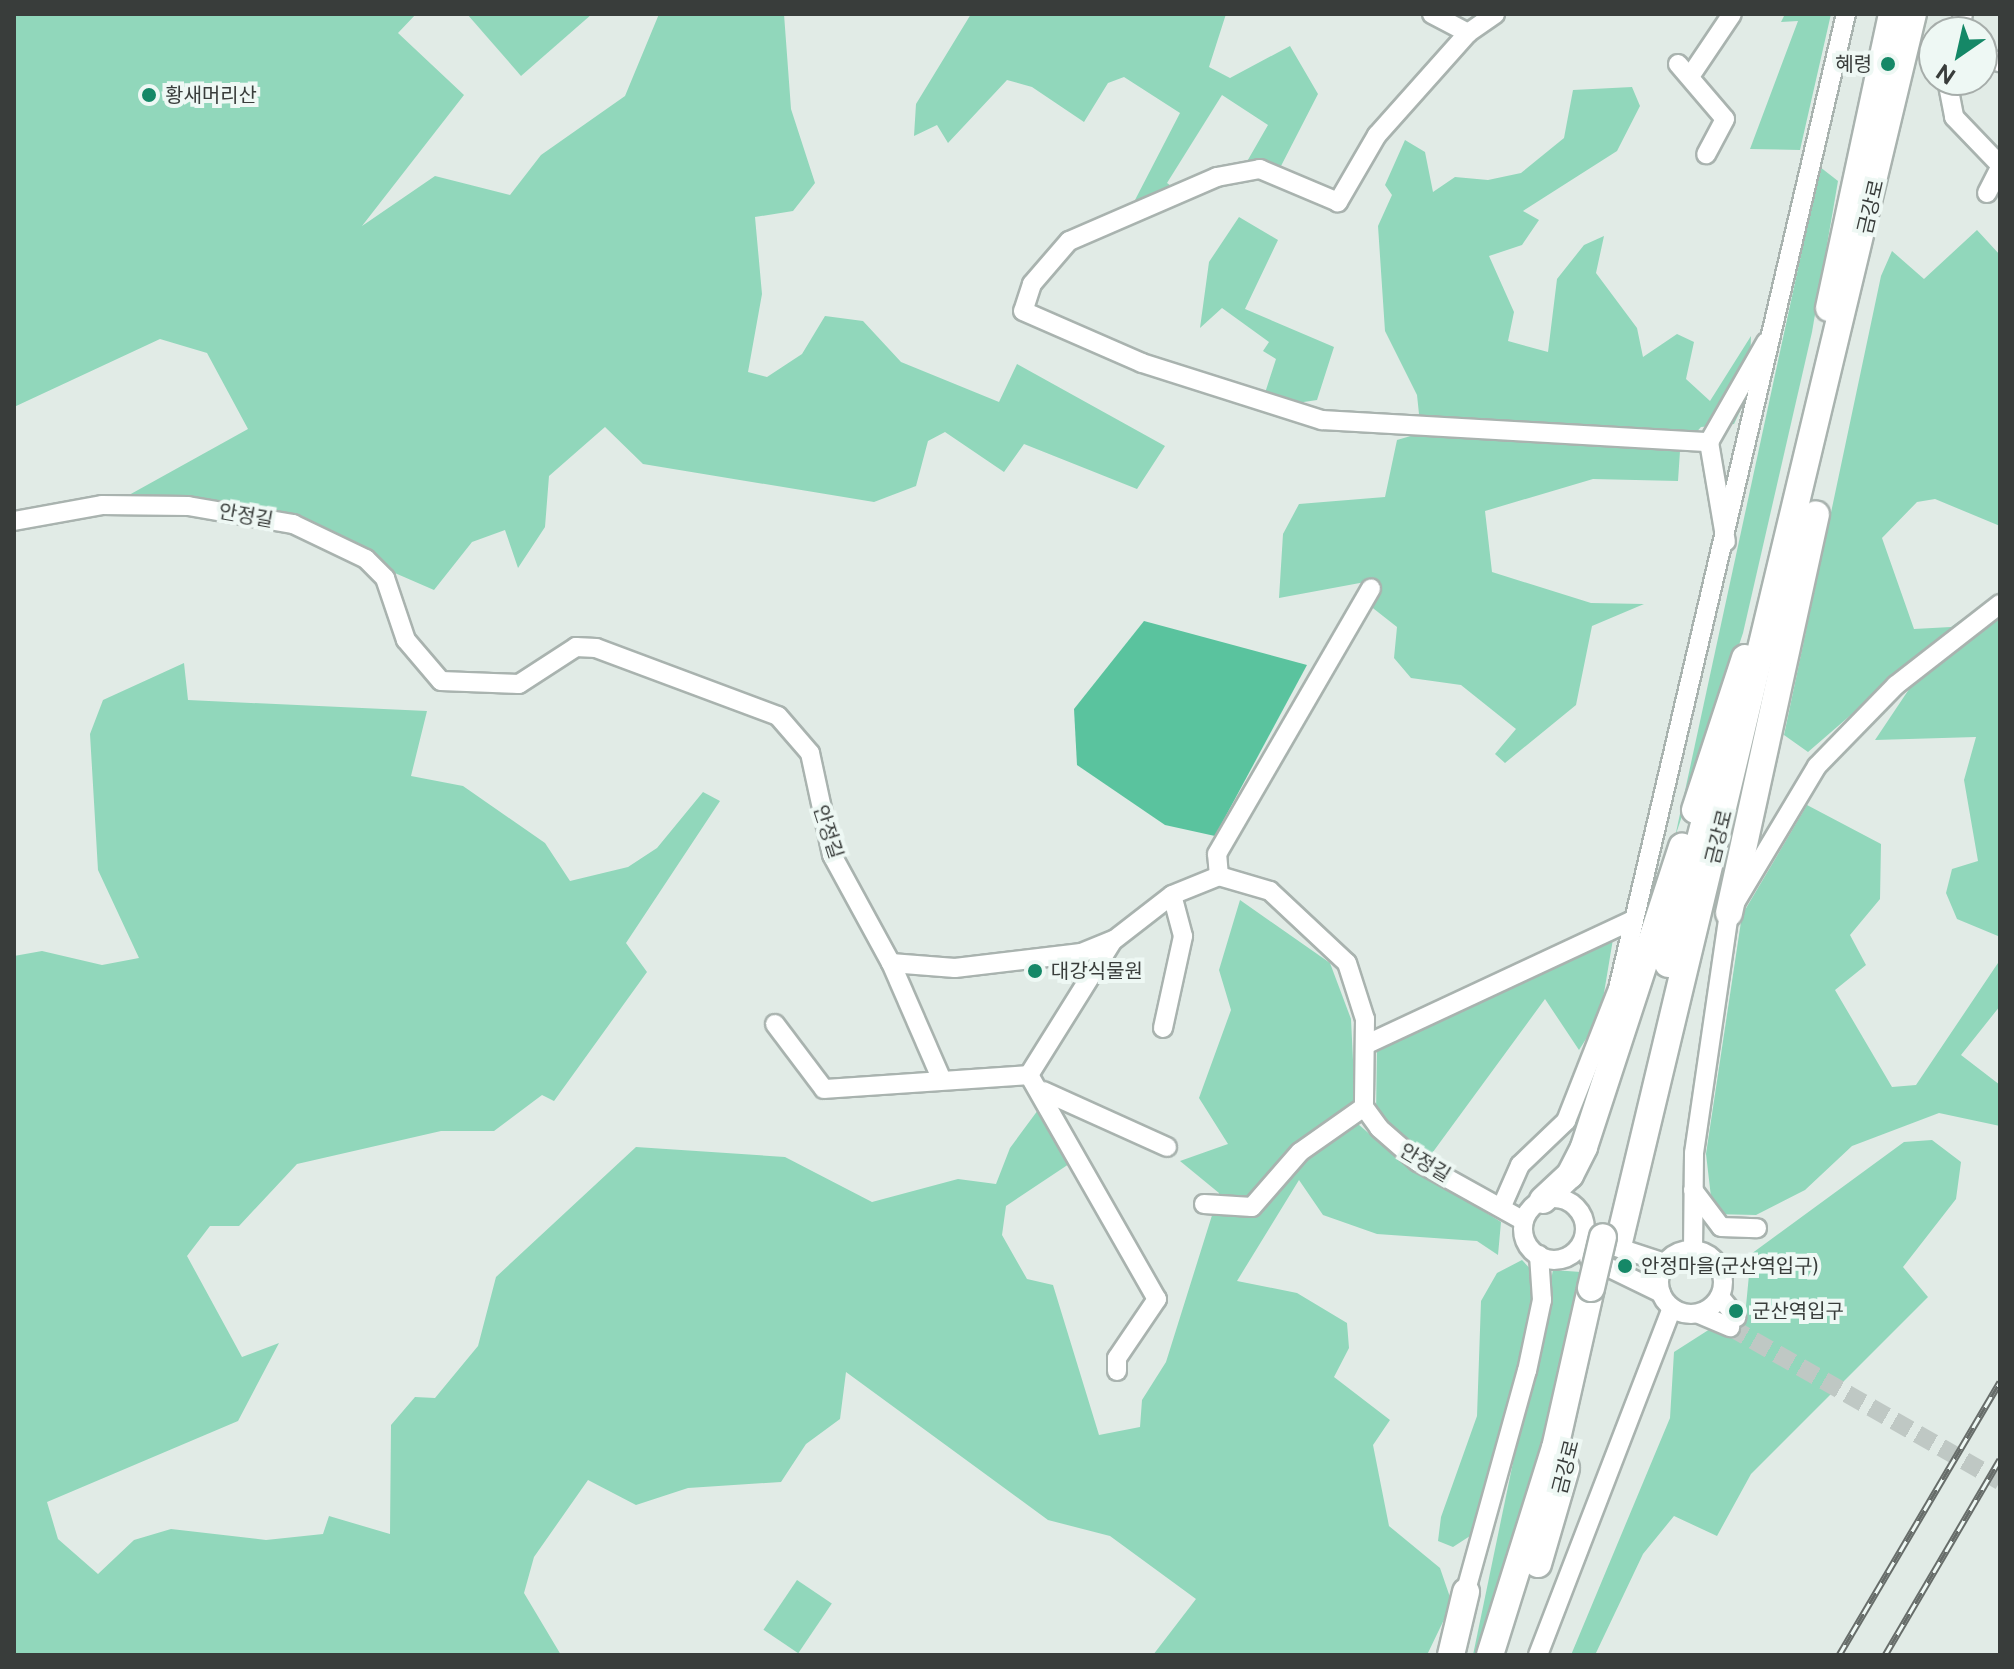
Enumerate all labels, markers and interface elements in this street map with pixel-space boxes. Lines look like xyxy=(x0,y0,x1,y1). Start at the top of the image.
north arrow xyxy=(1918,16,1998,96)
place label: 혜령 xyxy=(1835,52,1872,76)
marker: 혜령 xyxy=(1879,55,1897,73)
text: N xyxy=(1931,59,1960,90)
place label: 황새머리산 xyxy=(165,83,257,107)
marker: 황새머리산 xyxy=(140,86,158,104)
street label: 금강로 xyxy=(1853,177,1889,237)
street label: 안정길 xyxy=(217,499,275,533)
street label: 안정길 xyxy=(808,802,848,862)
street label: 금강로 xyxy=(1701,807,1737,867)
place label: 대강식물원 xyxy=(1051,959,1143,983)
marker: 대강식물원 xyxy=(1026,962,1044,980)
street label: 안정길 xyxy=(1395,1138,1455,1188)
place label: 안정마을(군산역입구) xyxy=(1641,1254,1819,1278)
marker: 안정마을(군산역입구) xyxy=(1616,1257,1634,1275)
place label: 군산역입구 xyxy=(1752,1299,1844,1323)
marker: 군산역입구 xyxy=(1727,1302,1745,1320)
street label: 금강로 xyxy=(1548,1437,1584,1497)

